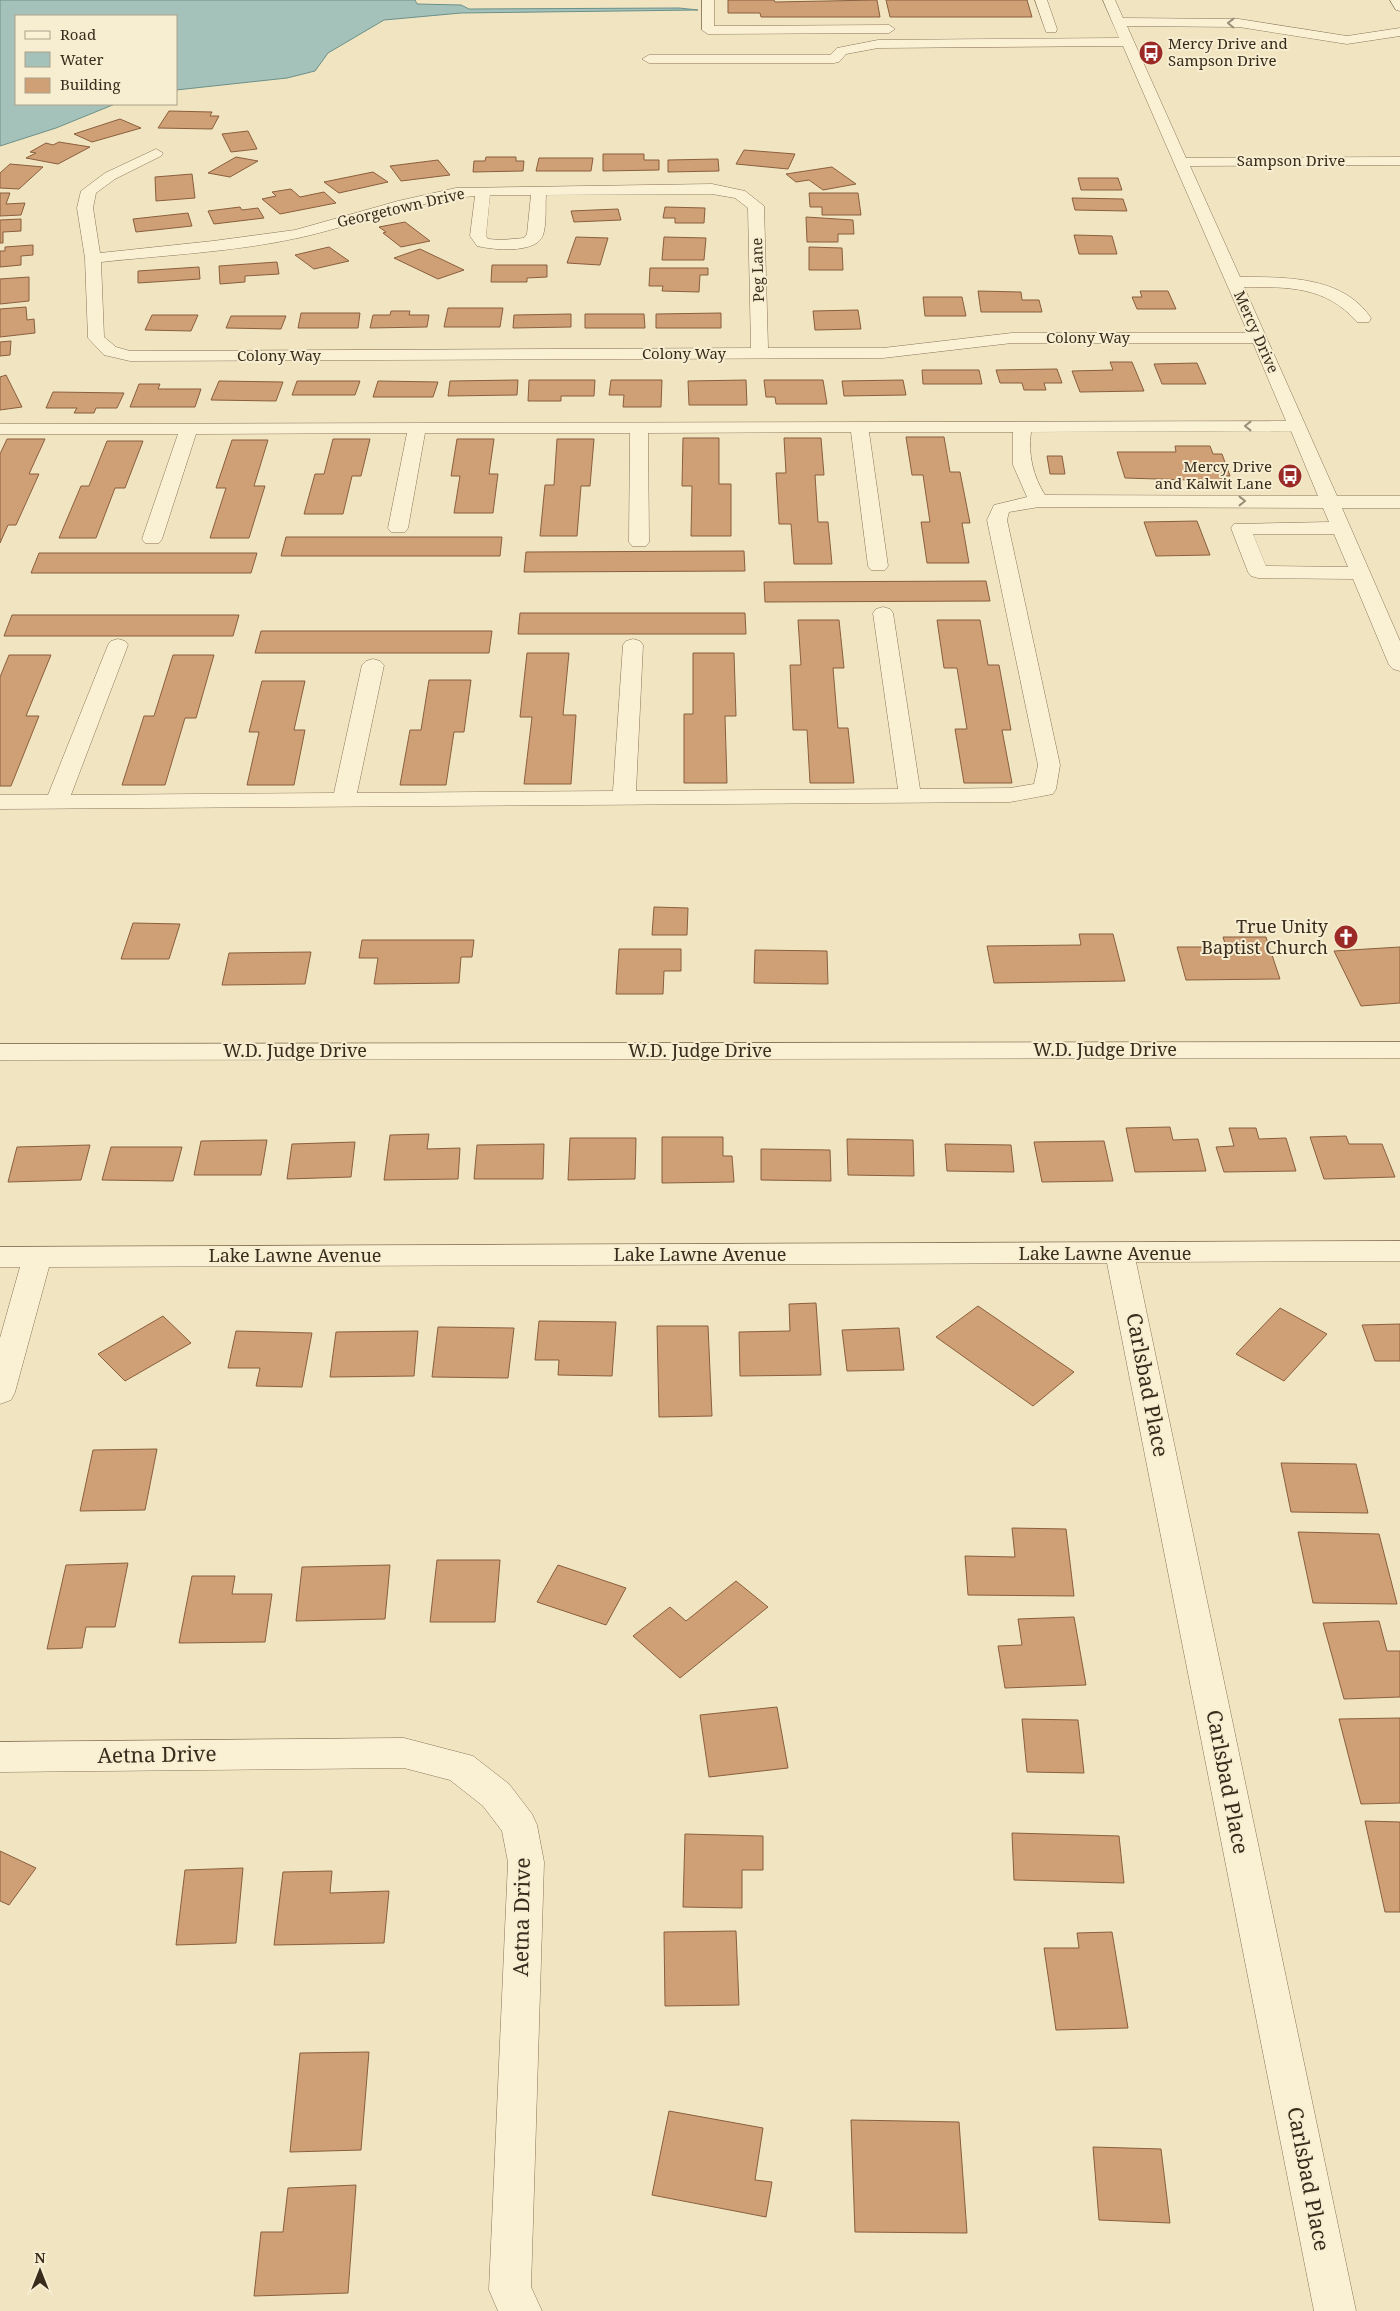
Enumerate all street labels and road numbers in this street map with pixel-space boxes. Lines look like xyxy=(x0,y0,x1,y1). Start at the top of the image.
street label: Sampson Drive xyxy=(1237,150,1345,170)
street label: Georgetown Drive xyxy=(335,183,467,231)
street label: Peg Lane xyxy=(746,237,768,303)
street label: Mercy Drive xyxy=(1230,287,1284,376)
street label: Colony Way xyxy=(1046,327,1131,347)
street label: Colony Way xyxy=(642,343,727,363)
street label: Colony Way xyxy=(237,345,322,365)
street label: W.D. Judge Drive xyxy=(1033,1037,1177,1061)
street label: W.D. Judge Drive xyxy=(223,1038,367,1062)
street label: W.D. Judge Drive xyxy=(628,1038,772,1062)
street label: Lake Lawne Avenue xyxy=(1019,1241,1191,1265)
street label: Lake Lawne Avenue xyxy=(614,1242,786,1266)
street label: Lake Lawne Avenue xyxy=(209,1243,381,1267)
street label: Carlsbad Place xyxy=(1120,1310,1176,1459)
street label: Carlsbad Place xyxy=(1200,1707,1256,1856)
street label: Aetna Drive xyxy=(97,1739,217,1769)
street label: Aetna Drive xyxy=(506,1857,536,1977)
street label: Carlsbad Place xyxy=(1281,2104,1337,2253)

